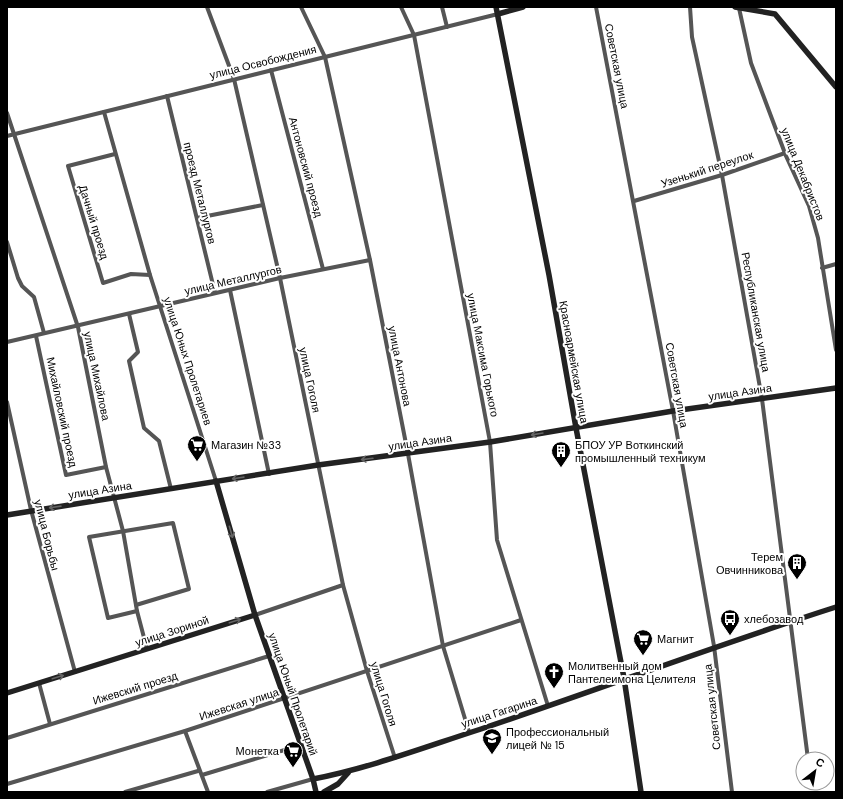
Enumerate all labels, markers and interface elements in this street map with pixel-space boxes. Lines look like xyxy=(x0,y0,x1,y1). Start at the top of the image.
street label: Советская улица xyxy=(602,22,632,111)
street label: улица Освобождения xyxy=(208,42,318,82)
street label: Антоновский проезд xyxy=(286,115,326,219)
street label: улица Декабристов xyxy=(778,126,828,223)
street label: проезд Металлургов xyxy=(181,141,219,245)
street label: Узенький переулок xyxy=(659,147,755,191)
street label: Дачный проезд xyxy=(76,183,112,262)
street label: Республиканская улица xyxy=(739,251,774,374)
street label: улица Металлургов xyxy=(183,262,283,298)
street label: улица Максима Горького xyxy=(464,292,502,418)
street label: улица Юных Пролетариев xyxy=(161,295,215,427)
street label: Красноармейская улица xyxy=(556,300,592,425)
street label: улица Антонова xyxy=(385,325,415,408)
street label: улица Михайлова xyxy=(81,330,113,423)
street label: Советская улица xyxy=(663,341,692,430)
street label: улица Гоголя xyxy=(296,346,324,414)
street label: Михайловский проезд xyxy=(43,356,81,469)
street label: улица Азина xyxy=(707,381,773,403)
one-way arrow xyxy=(531,430,544,438)
street label: улица Азина xyxy=(387,431,453,453)
supermarket icon: Магазин №33 xyxy=(186,434,208,462)
place label: Магазин №33 xyxy=(211,438,281,452)
place label: БПОУ УР Воткинский промышленный техникум xyxy=(575,438,706,465)
building icon: БПОУ УР Воткинский промышленный техникум xyxy=(550,440,572,468)
one-way arrow xyxy=(361,455,374,463)
one-way arrow xyxy=(232,474,245,482)
street label: улица Азина xyxy=(67,478,134,502)
street label: улица Борьбы xyxy=(31,498,63,572)
one-way arrow xyxy=(49,503,62,511)
one-way arrow xyxy=(228,525,235,538)
place label: Терем Овчинникова xyxy=(716,550,784,577)
building icon: Терем Овчинникова xyxy=(786,552,808,580)
bus stop icon: хлебозавод xyxy=(719,608,741,636)
place label: хлебозавод xyxy=(744,612,804,626)
street label: улица Зориной xyxy=(133,613,211,649)
one-way arrow xyxy=(229,617,241,625)
supermarket icon: Магнит xyxy=(632,628,654,656)
street label: улица Юный Пролетарий xyxy=(265,631,321,757)
place label: Магнит xyxy=(657,632,694,646)
place label: Молитвенный дом Пантелеимона Целителя xyxy=(568,659,696,686)
street label: улица Гоголя xyxy=(368,660,400,728)
church icon: Молитвенный дом Пантелеимона Целителя xyxy=(543,661,565,689)
street label: Советская улица xyxy=(700,663,723,751)
street label: Ижевский проезд xyxy=(91,668,180,708)
one-way arrow xyxy=(51,673,64,680)
street label: Ижевская улица xyxy=(197,684,281,723)
street label: улица Гагарина xyxy=(459,693,540,731)
place label: Профессиональный лицей № 15 xyxy=(506,725,609,752)
school or university icon: Профессиональный лицей № 15 xyxy=(481,727,503,755)
supermarket icon: Монетка xyxy=(282,740,304,768)
place label: Монетка xyxy=(236,744,280,758)
north arrow xyxy=(795,751,835,791)
text: С xyxy=(813,754,827,771)

